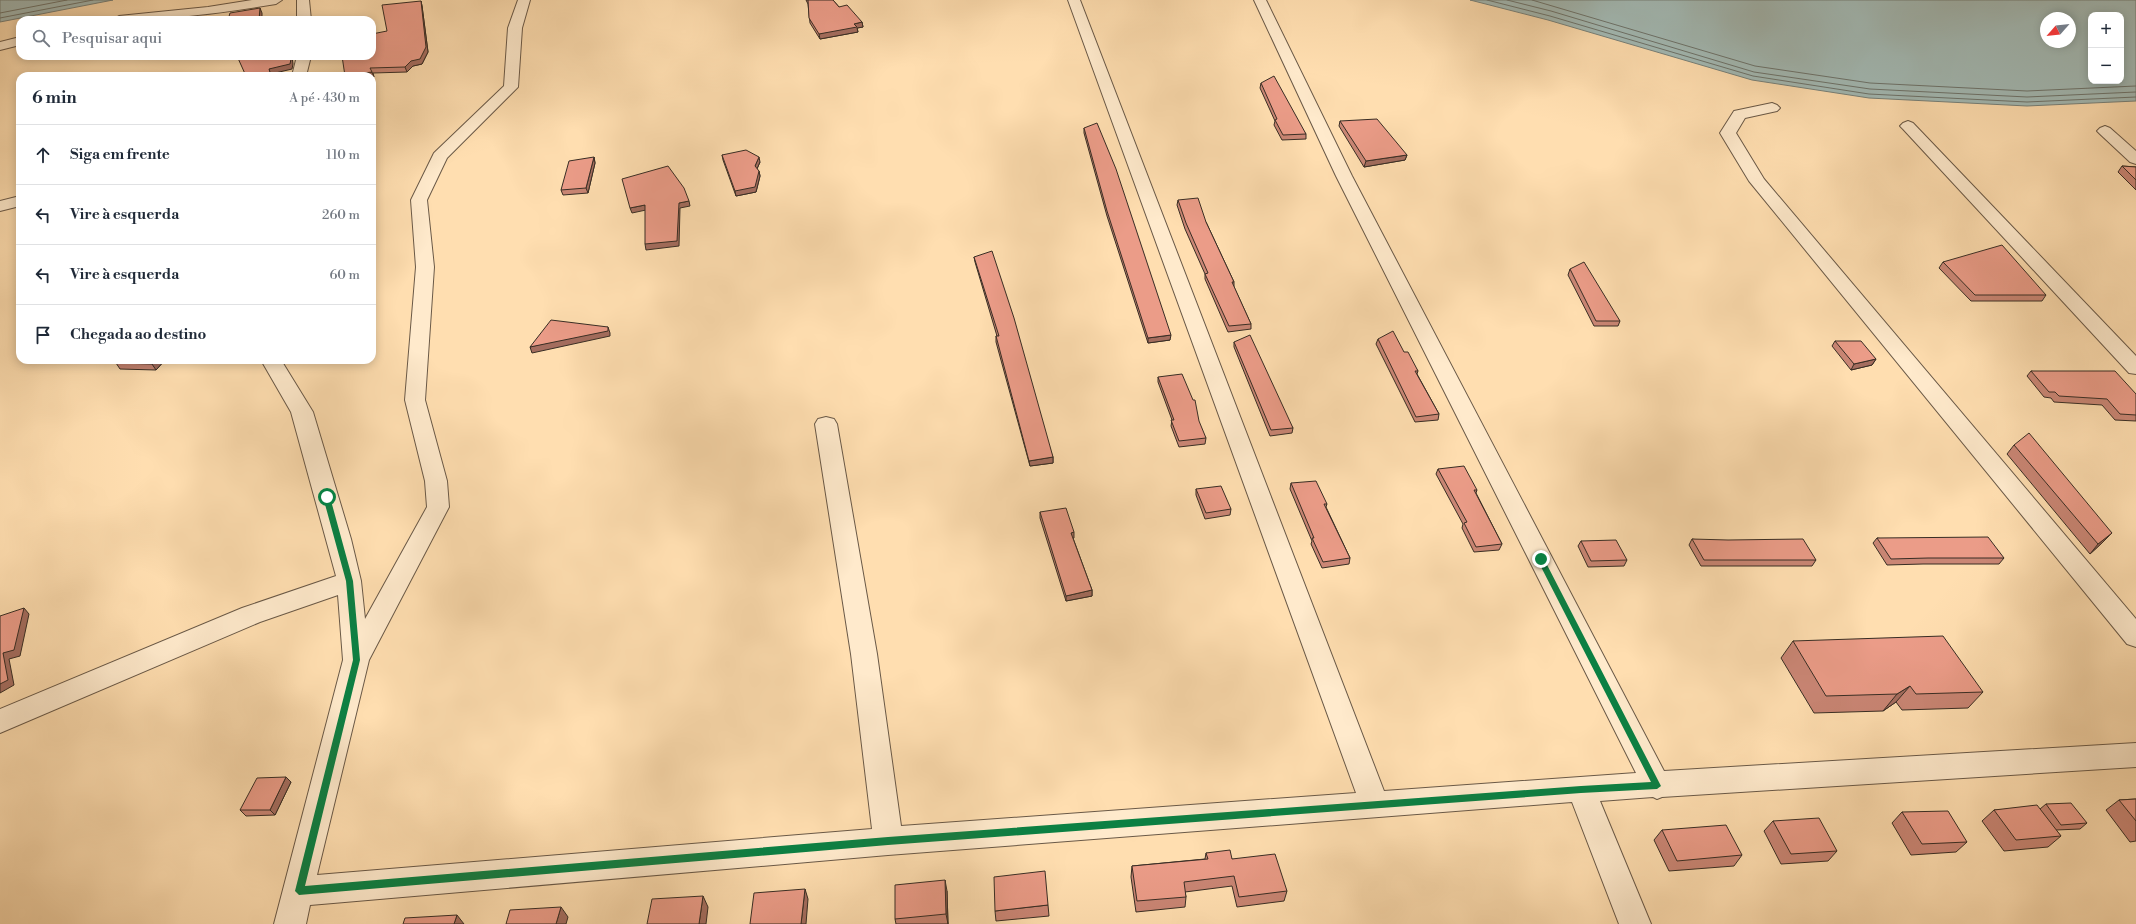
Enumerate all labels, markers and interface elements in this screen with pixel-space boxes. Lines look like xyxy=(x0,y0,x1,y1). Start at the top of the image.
north arrow xyxy=(2040,12,2076,48)
map controls xyxy=(2088,12,2124,84)
button: + xyxy=(2088,12,2124,48)
search box xyxy=(16,16,376,60)
icon: search xyxy=(30,27,52,49)
text: Pesquisar aqui xyxy=(62,29,162,48)
button: − xyxy=(2088,48,2124,84)
text: 6 min xyxy=(32,87,77,109)
text: A pé · 430 m xyxy=(289,90,360,106)
icon: ahead xyxy=(32,144,54,166)
text: Siga em frente xyxy=(70,145,170,164)
text: 110 m xyxy=(326,147,360,163)
icon: left xyxy=(32,204,54,226)
text: Vire à esquerda xyxy=(70,205,179,224)
text: 260 m xyxy=(322,207,360,223)
icon: left xyxy=(32,264,54,286)
text: Vire à esquerda xyxy=(70,265,179,284)
text: 60 m xyxy=(329,267,360,283)
icon: arrive xyxy=(32,324,54,346)
text: Chegada ao destino xyxy=(70,325,206,344)
route start xyxy=(318,488,336,506)
route end xyxy=(1532,550,1550,568)

